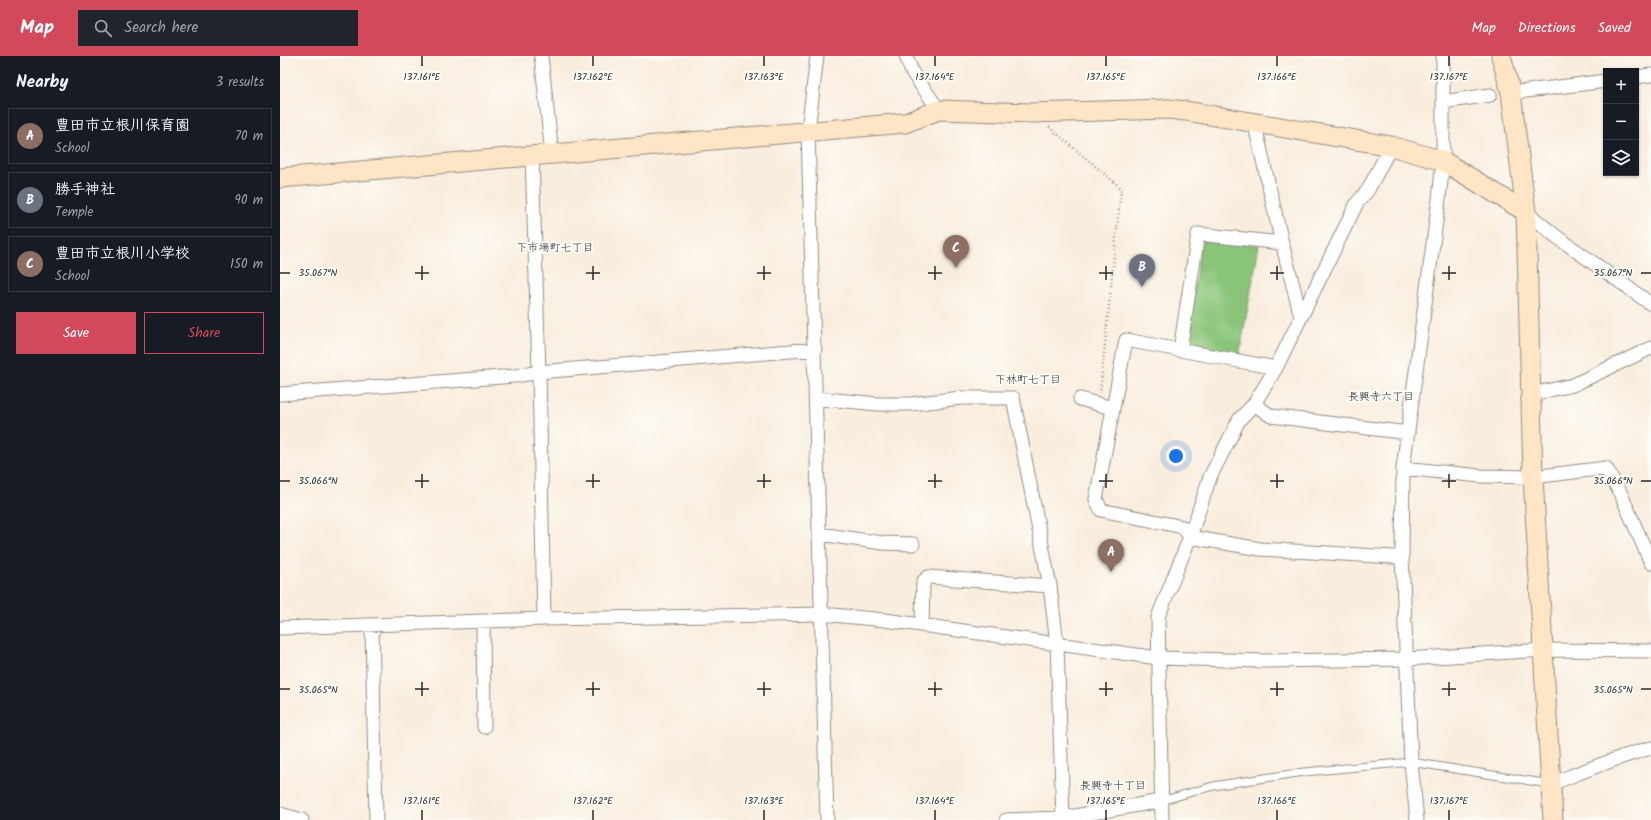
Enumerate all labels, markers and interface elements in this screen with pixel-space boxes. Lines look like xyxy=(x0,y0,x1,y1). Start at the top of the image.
search box xyxy=(78,10,358,46)
text: Map xyxy=(20,13,54,43)
text: Search here xyxy=(124,16,198,40)
icon: search xyxy=(92,17,114,39)
text: Map xyxy=(1471,17,1496,39)
text: Directions xyxy=(1518,17,1576,39)
text: Saved xyxy=(1598,17,1631,39)
map controls xyxy=(1603,68,1639,176)
button: + xyxy=(1603,68,1639,104)
text: Nearby xyxy=(16,69,68,96)
text: 137.161°E xyxy=(404,69,442,85)
text: 137.162°E xyxy=(573,69,614,85)
text: 137.163°E xyxy=(744,69,785,85)
text: 137.164°E xyxy=(915,69,956,85)
text: 137.165°E xyxy=(1086,69,1127,85)
text: 137.166°E xyxy=(1257,69,1298,85)
text: 137.167°E xyxy=(1430,69,1469,85)
text: 3 results xyxy=(216,72,264,93)
button: − xyxy=(1603,104,1639,140)
text: 豊田市立根川保育園 xyxy=(55,114,190,138)
text: A xyxy=(26,126,34,147)
text: 70 m xyxy=(235,126,263,147)
text: School xyxy=(55,138,90,159)
button: layers xyxy=(1603,140,1639,176)
text: 勝手神社 xyxy=(55,178,115,202)
text: B xyxy=(26,190,34,211)
text: 90 m xyxy=(235,190,263,211)
text: Temple xyxy=(55,202,93,223)
pin: C xyxy=(943,235,969,268)
district label: 下市場町七丁目 xyxy=(517,239,594,257)
text: 豊田市立根川小学校 xyxy=(55,242,190,266)
text: C xyxy=(26,254,34,275)
text: 150 m xyxy=(230,254,263,275)
pin: B xyxy=(1129,254,1155,287)
text: 35.067°N xyxy=(299,265,338,281)
text: 35.067°N xyxy=(1594,265,1633,281)
text: School xyxy=(55,266,90,287)
button: Save xyxy=(16,312,136,354)
button: Share xyxy=(144,312,264,354)
district label: 下林町七丁目 xyxy=(995,371,1061,389)
district label: 長興寺六丁目 xyxy=(1348,388,1414,406)
your location xyxy=(1166,446,1186,466)
text: 35.066°N xyxy=(298,473,338,489)
text: 35.066°N xyxy=(1593,473,1633,489)
pin: A xyxy=(1098,539,1124,572)
text: 35.065°N xyxy=(298,682,338,698)
text: 35.065°N xyxy=(1593,682,1633,698)
district label: 長興寺十丁目 xyxy=(1080,777,1146,795)
text: 137.161°E xyxy=(404,793,442,809)
text: 137.162°E xyxy=(573,793,614,809)
text: 137.163°E xyxy=(744,793,785,809)
text: 137.164°E xyxy=(915,793,956,809)
text: 137.165°E xyxy=(1086,793,1127,809)
text: 137.166°E xyxy=(1257,793,1298,809)
text: 137.167°E xyxy=(1430,793,1469,809)

